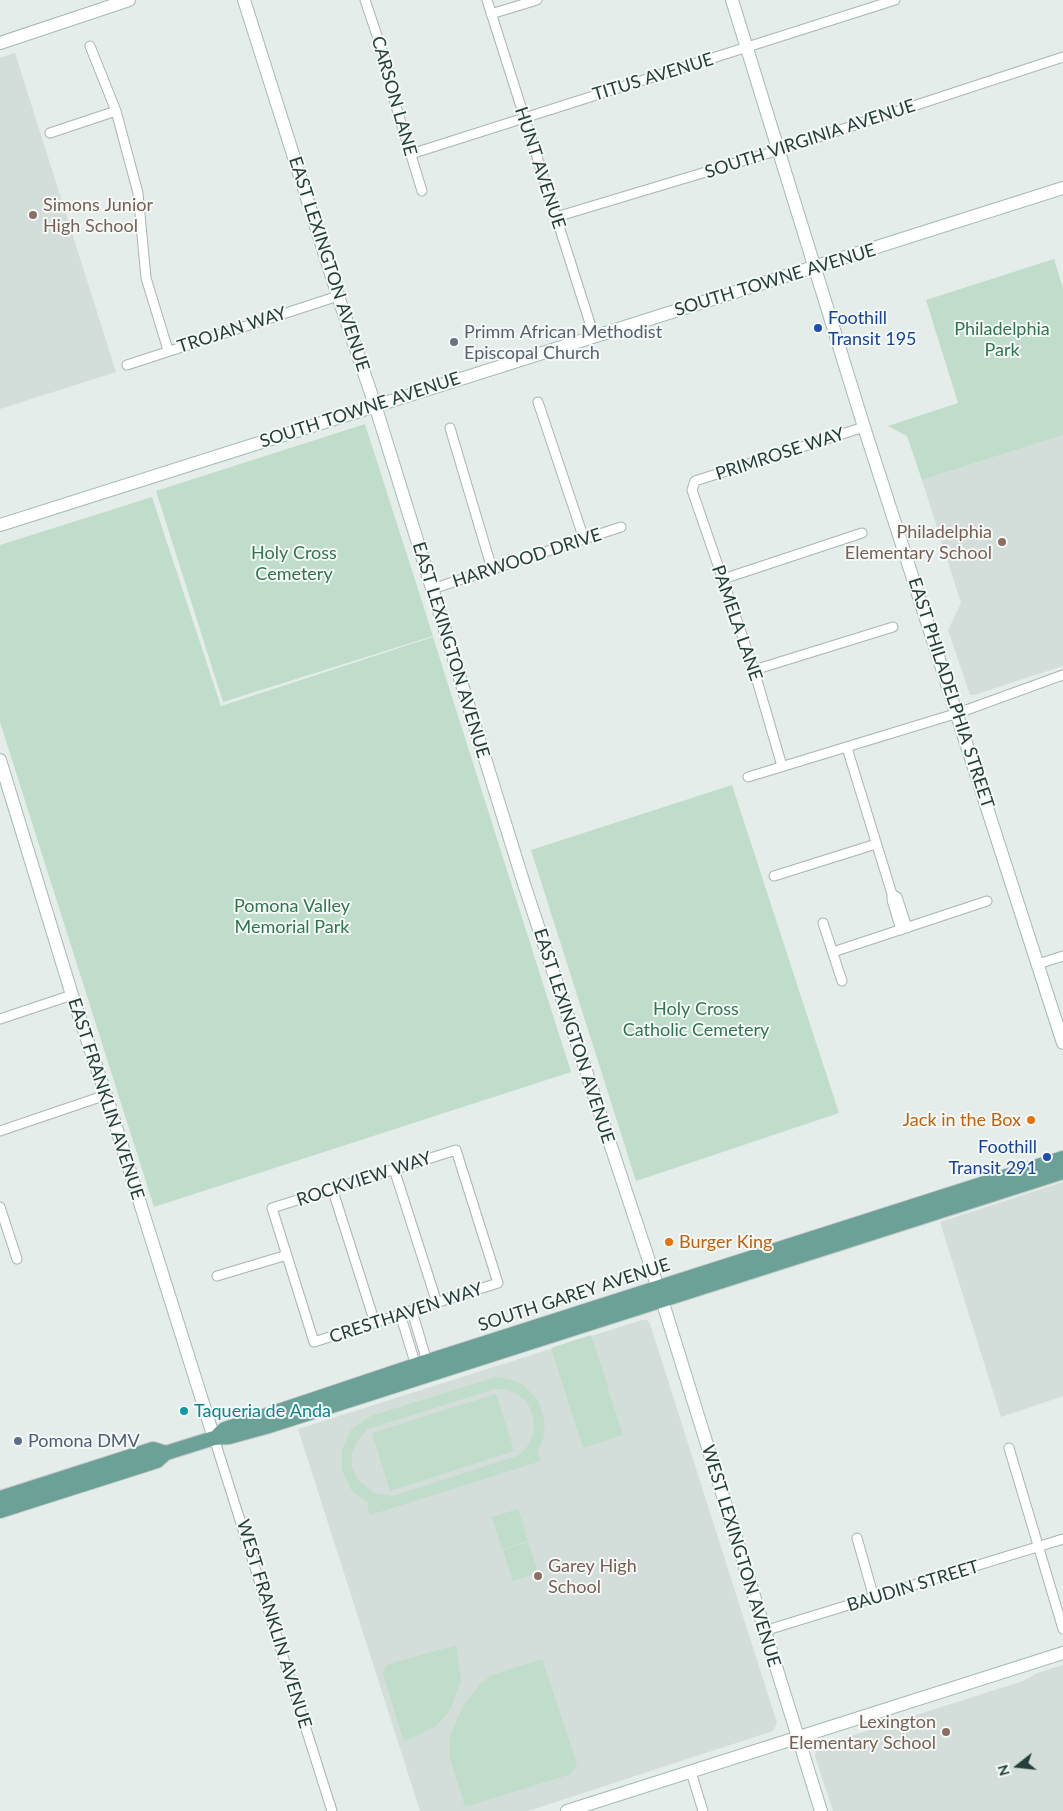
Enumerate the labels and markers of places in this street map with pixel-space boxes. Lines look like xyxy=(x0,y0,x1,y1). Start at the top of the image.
place label: Simons Junior High School xyxy=(43,194,153,236)
marker: Simons Junior High School xyxy=(27,209,39,221)
place label: Foothill Transit 195 xyxy=(828,307,917,350)
place label: Primm African Methodist Episcopal Church xyxy=(464,321,662,364)
marker: Foothill Transit 195 xyxy=(812,322,824,334)
marker: Primm African Methodist Episcopal Church xyxy=(448,336,460,348)
place label: Philadelphia Elementary School xyxy=(845,521,992,564)
marker: Philadelphia Elementary School xyxy=(996,536,1008,548)
place label: Jack in the Box xyxy=(903,1109,1021,1131)
marker: Jack in the Box xyxy=(1025,1114,1037,1126)
place label: Foothill Transit 291 xyxy=(948,1136,1037,1178)
marker: Foothill Transit 291 xyxy=(1041,1151,1053,1163)
place label: Burger King xyxy=(679,1231,772,1253)
marker: Burger King xyxy=(663,1236,675,1248)
place label: Taqueria de Anda xyxy=(194,1400,331,1422)
marker: Taqueria de Anda xyxy=(178,1405,190,1417)
place label: Pomona DMV xyxy=(28,1430,140,1452)
marker: Pomona DMV xyxy=(12,1435,24,1447)
place label: Garey High School xyxy=(548,1555,637,1598)
marker: Garey High School xyxy=(532,1570,544,1582)
place label: Lexington Elementary School xyxy=(789,1711,936,1754)
marker: Lexington Elementary School xyxy=(940,1726,952,1738)

